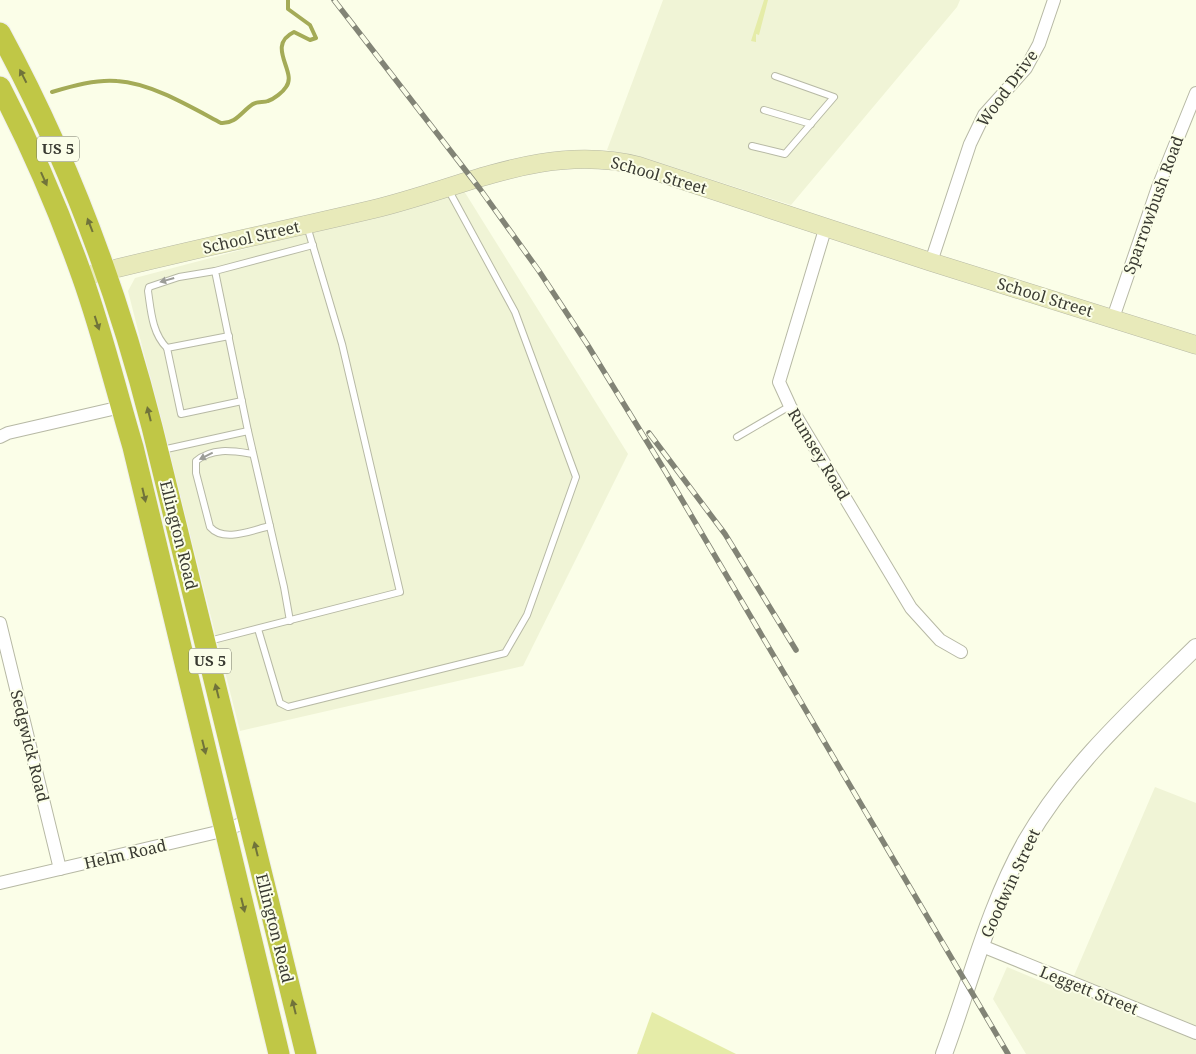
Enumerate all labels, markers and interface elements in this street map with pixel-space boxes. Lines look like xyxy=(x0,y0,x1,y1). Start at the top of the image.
street label: Wood Drive xyxy=(972,45,1042,131)
one-way arrow xyxy=(19,69,27,84)
street label: Sparrowbush Road xyxy=(1118,133,1188,277)
road number: US 5 xyxy=(37,136,79,162)
street label: School Street xyxy=(608,151,710,199)
one-way arrow xyxy=(40,172,48,186)
street label: School Street xyxy=(200,215,302,259)
one-way arrow xyxy=(85,218,93,232)
street label: School Street xyxy=(994,272,1096,322)
one-way arrow xyxy=(160,277,175,285)
one-way arrow xyxy=(94,316,102,331)
street label: Rumsey Road xyxy=(783,404,855,504)
one-way arrow xyxy=(145,407,153,422)
one-way arrow xyxy=(199,452,213,460)
street label: Ellington Road xyxy=(155,478,203,592)
one-way arrow xyxy=(140,487,148,503)
road number: US 5 xyxy=(189,648,231,674)
one-way arrow xyxy=(213,683,221,698)
street label: Sedgwick Road xyxy=(5,688,55,804)
one-way arrow xyxy=(200,739,208,754)
street label: Goodwin Street xyxy=(975,825,1045,941)
street label: Helm Road xyxy=(82,834,169,874)
one-way arrow xyxy=(251,841,259,856)
street label: Ellington Road xyxy=(251,871,299,985)
one-way arrow xyxy=(239,897,247,912)
street label: Leggett Street xyxy=(1036,960,1142,1020)
one-way arrow xyxy=(290,999,298,1014)

